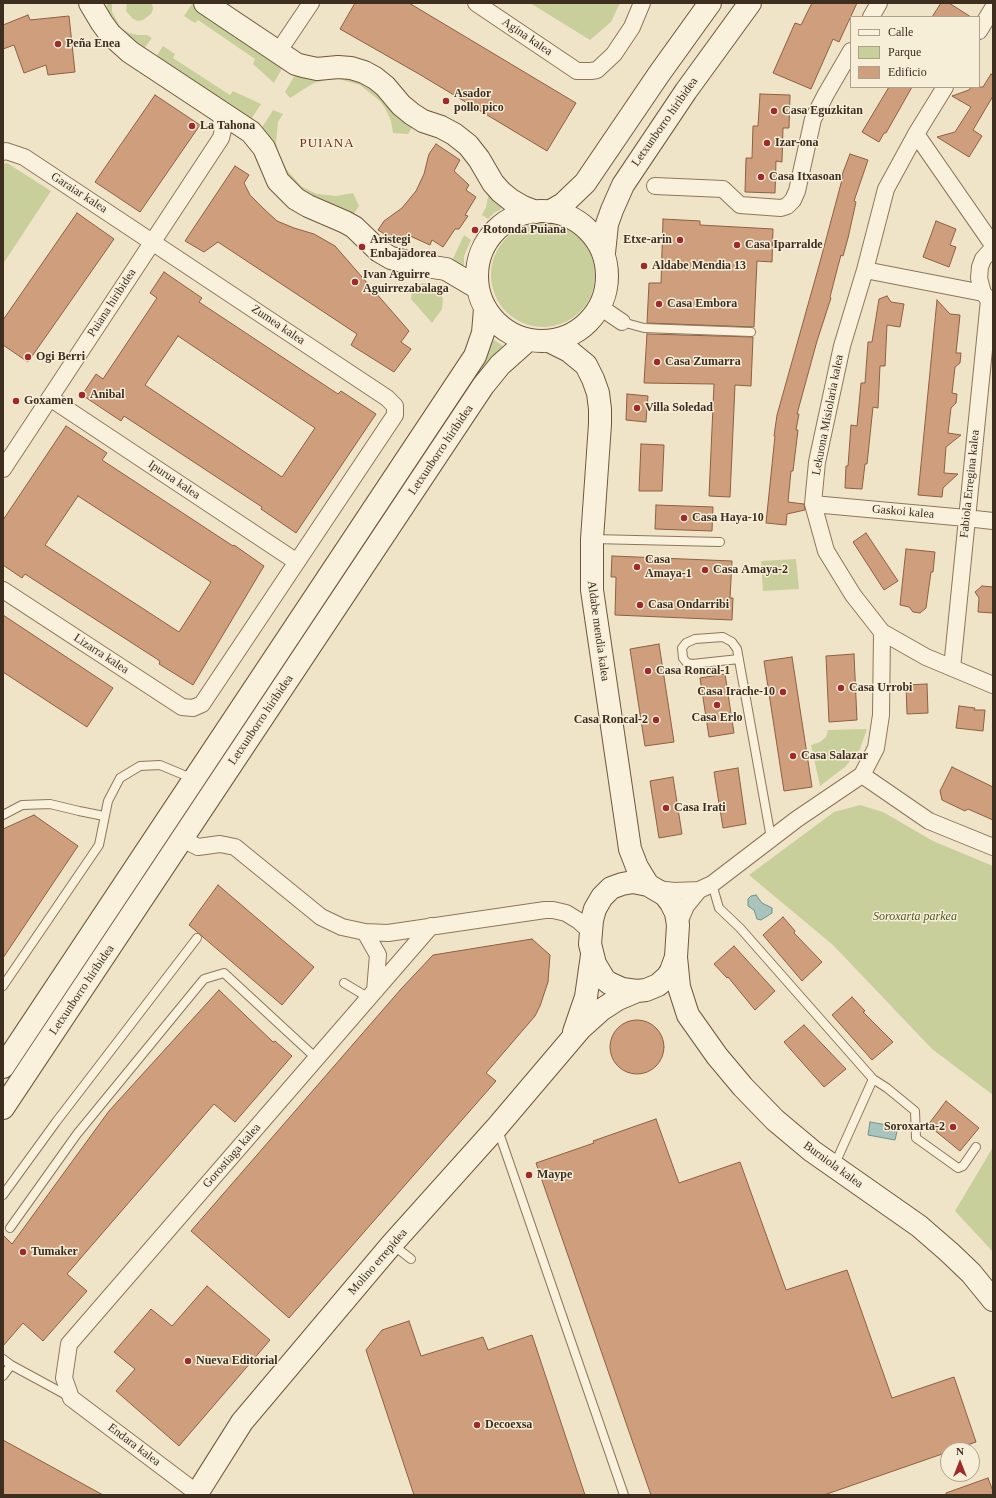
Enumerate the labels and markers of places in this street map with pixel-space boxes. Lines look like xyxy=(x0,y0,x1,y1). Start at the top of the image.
place label: Peña Enea xyxy=(66,37,120,51)
marker: Peña Enea xyxy=(53,39,63,49)
place label: Asador pollo pico xyxy=(454,87,504,115)
marker: Asador pollo pico xyxy=(441,96,451,106)
place label: Casa Eguzkitan xyxy=(782,104,863,118)
marker: Casa Eguzkitan xyxy=(769,106,779,116)
place label: La Tahona xyxy=(200,119,255,133)
marker: La Tahona xyxy=(187,121,197,131)
place label: Izar-ona xyxy=(775,136,819,150)
marker: Izar-ona xyxy=(762,138,772,148)
place label: Casa Itxasoan xyxy=(769,170,841,184)
marker: Casa Itxasoan xyxy=(756,172,766,182)
place label: Rotonda Puiana xyxy=(483,223,566,237)
marker: Rotonda Puiana xyxy=(470,225,480,235)
place label: Aristegi Enbajadorea xyxy=(370,233,436,261)
place label: Etxe-arin xyxy=(623,233,672,247)
marker: Etxe-arin xyxy=(675,235,685,245)
place label: Casa Iparralde xyxy=(745,238,823,252)
marker: Casa Iparralde xyxy=(732,240,742,250)
marker: Aristegi Enbajadorea xyxy=(357,242,367,252)
place label: Aldabe Mendia 13 xyxy=(652,259,746,273)
marker: Aldabe Mendia 13 xyxy=(639,261,649,271)
place label: Ivan Aguirre Aguirrezabalaga xyxy=(363,268,449,296)
marker: Ivan Aguirre Aguirrezabalaga xyxy=(350,277,360,287)
place label: Casa Embora xyxy=(667,297,737,311)
marker: Casa Embora xyxy=(654,299,664,309)
place label: Ogi Berri xyxy=(36,350,85,364)
marker: Ogi Berri xyxy=(23,352,33,362)
place label: Casa Zumarra xyxy=(665,355,741,369)
marker: Casa Zumarra xyxy=(652,357,662,367)
place label: Anibal xyxy=(90,388,125,402)
marker: Anibal xyxy=(77,390,87,400)
place label: Goxamen xyxy=(24,394,73,408)
marker: Goxamen xyxy=(11,396,21,406)
place label: Villa Soledad xyxy=(645,401,713,415)
marker: Villa Soledad xyxy=(632,403,642,413)
place label: Casa Haya-10 xyxy=(692,511,764,525)
marker: Casa Haya-10 xyxy=(679,513,689,523)
place label: Casa Amaya-1 xyxy=(645,553,692,581)
marker: Casa Amaya-1 xyxy=(632,562,642,572)
place label: Casa Amaya-2 xyxy=(713,563,788,577)
marker: Casa Amaya-2 xyxy=(700,565,710,575)
place label: Casa Ondarribi xyxy=(648,598,729,612)
marker: Casa Ondarribi xyxy=(635,600,645,610)
place label: Casa Roncal-1 xyxy=(656,664,730,678)
marker: Casa Roncal-1 xyxy=(643,666,653,676)
place label: Casa Urrobi xyxy=(849,681,912,695)
marker: Casa Urrobi xyxy=(836,683,846,693)
place label: Casa Irache-10 xyxy=(697,685,775,699)
marker: Casa Irache-10 xyxy=(778,687,788,697)
marker: Casa Erlo xyxy=(712,700,722,710)
place label: Casa Erlo xyxy=(692,711,742,725)
place label: Casa Roncal-2 xyxy=(574,713,648,727)
marker: Casa Roncal-2 xyxy=(651,715,661,725)
place label: Casa Salazar xyxy=(801,749,868,763)
marker: Casa Salazar xyxy=(788,751,798,761)
place label: Casa Irati xyxy=(674,801,726,815)
marker: Casa Irati xyxy=(661,803,671,813)
place label: Soroxarta-2 xyxy=(884,1120,945,1134)
marker: Soroxarta-2 xyxy=(948,1122,958,1132)
place label: Maype xyxy=(537,1168,572,1182)
marker: Maype xyxy=(524,1170,534,1180)
place label: Tumaker xyxy=(31,1245,78,1259)
marker: Tumaker xyxy=(18,1247,28,1257)
place label: Nueva Editorial xyxy=(196,1354,278,1368)
marker: Nueva Editorial xyxy=(183,1356,193,1366)
place label: Decoexsa xyxy=(485,1418,532,1432)
marker: Decoexsa xyxy=(472,1420,482,1430)

